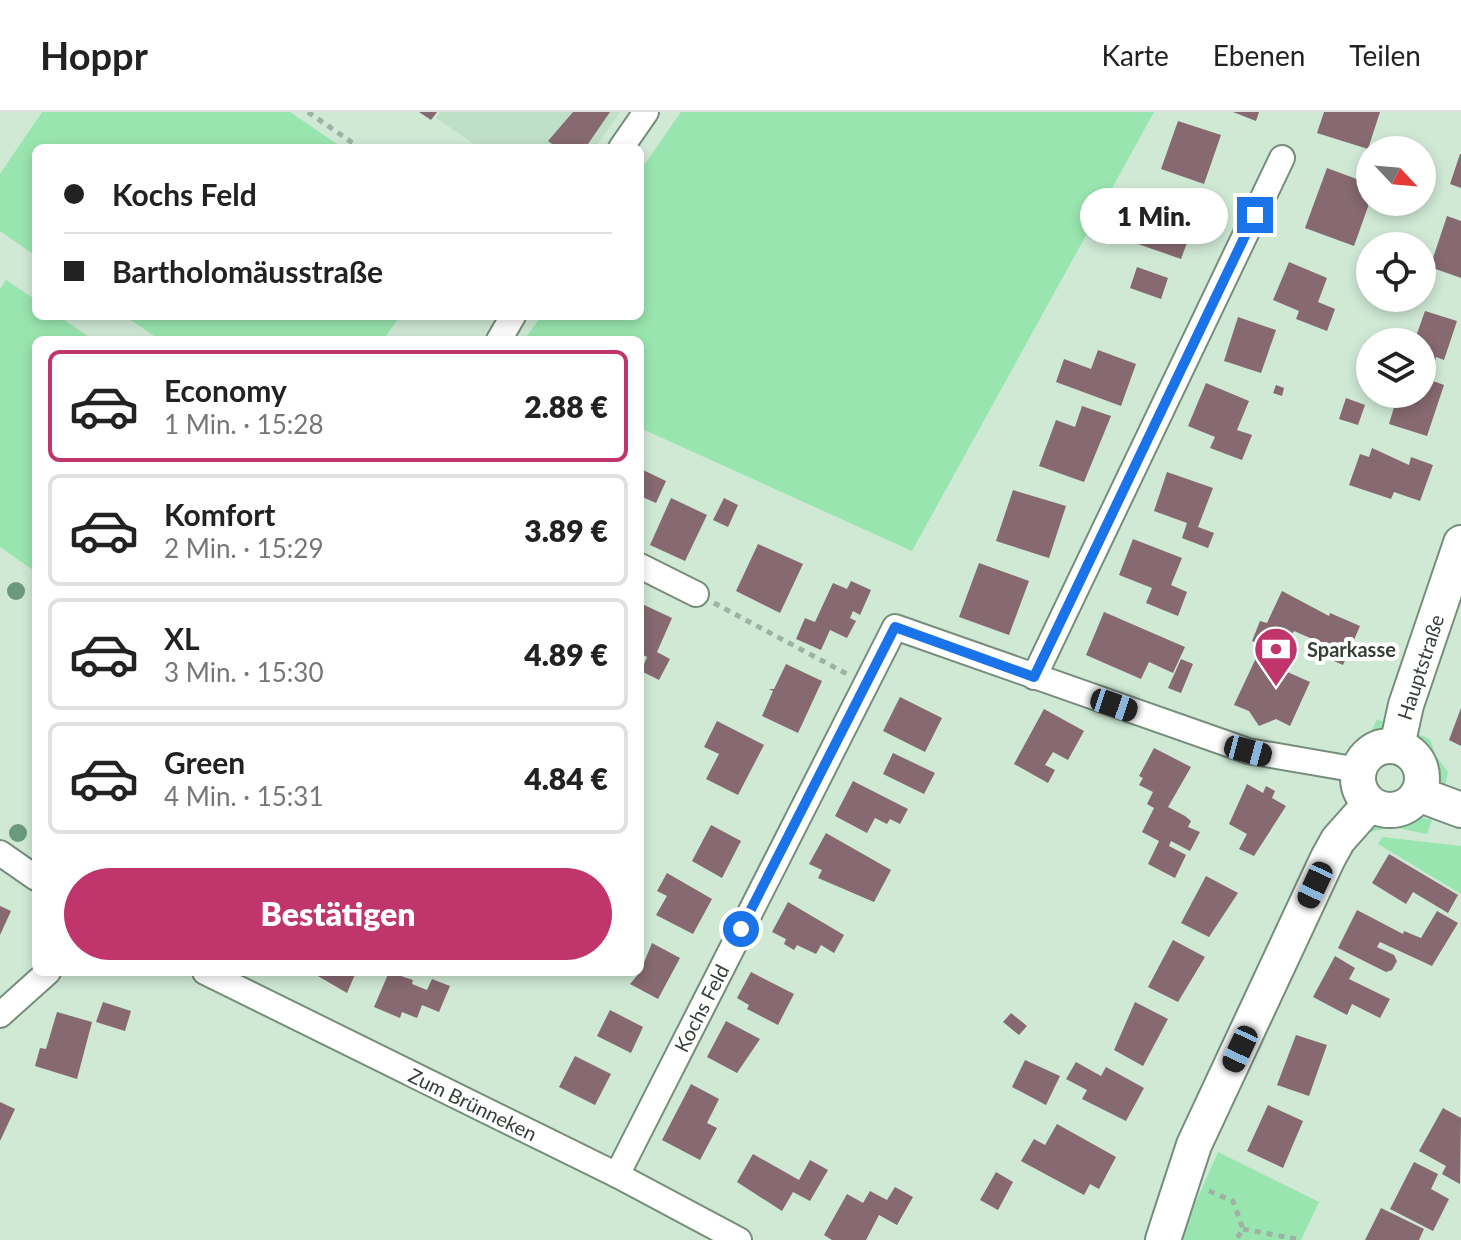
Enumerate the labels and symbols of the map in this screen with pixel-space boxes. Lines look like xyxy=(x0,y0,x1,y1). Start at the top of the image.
north arrow xyxy=(1356,136,1436,216)
callout: 1 Min. xyxy=(1079,187,1227,243)
route end xyxy=(1237,197,1273,233)
street label: Hauptstraße xyxy=(1392,611,1448,723)
bank icon: Sparkasse xyxy=(1252,625,1300,688)
place label: Sparkasse xyxy=(1307,637,1396,661)
car xyxy=(1087,686,1141,724)
car xyxy=(1222,733,1274,769)
car xyxy=(1294,858,1336,912)
route start xyxy=(723,911,759,947)
street label: Kochs Feld xyxy=(669,960,733,1056)
car xyxy=(1219,1022,1261,1076)
street label: Zum Brünneken xyxy=(405,1063,541,1145)

